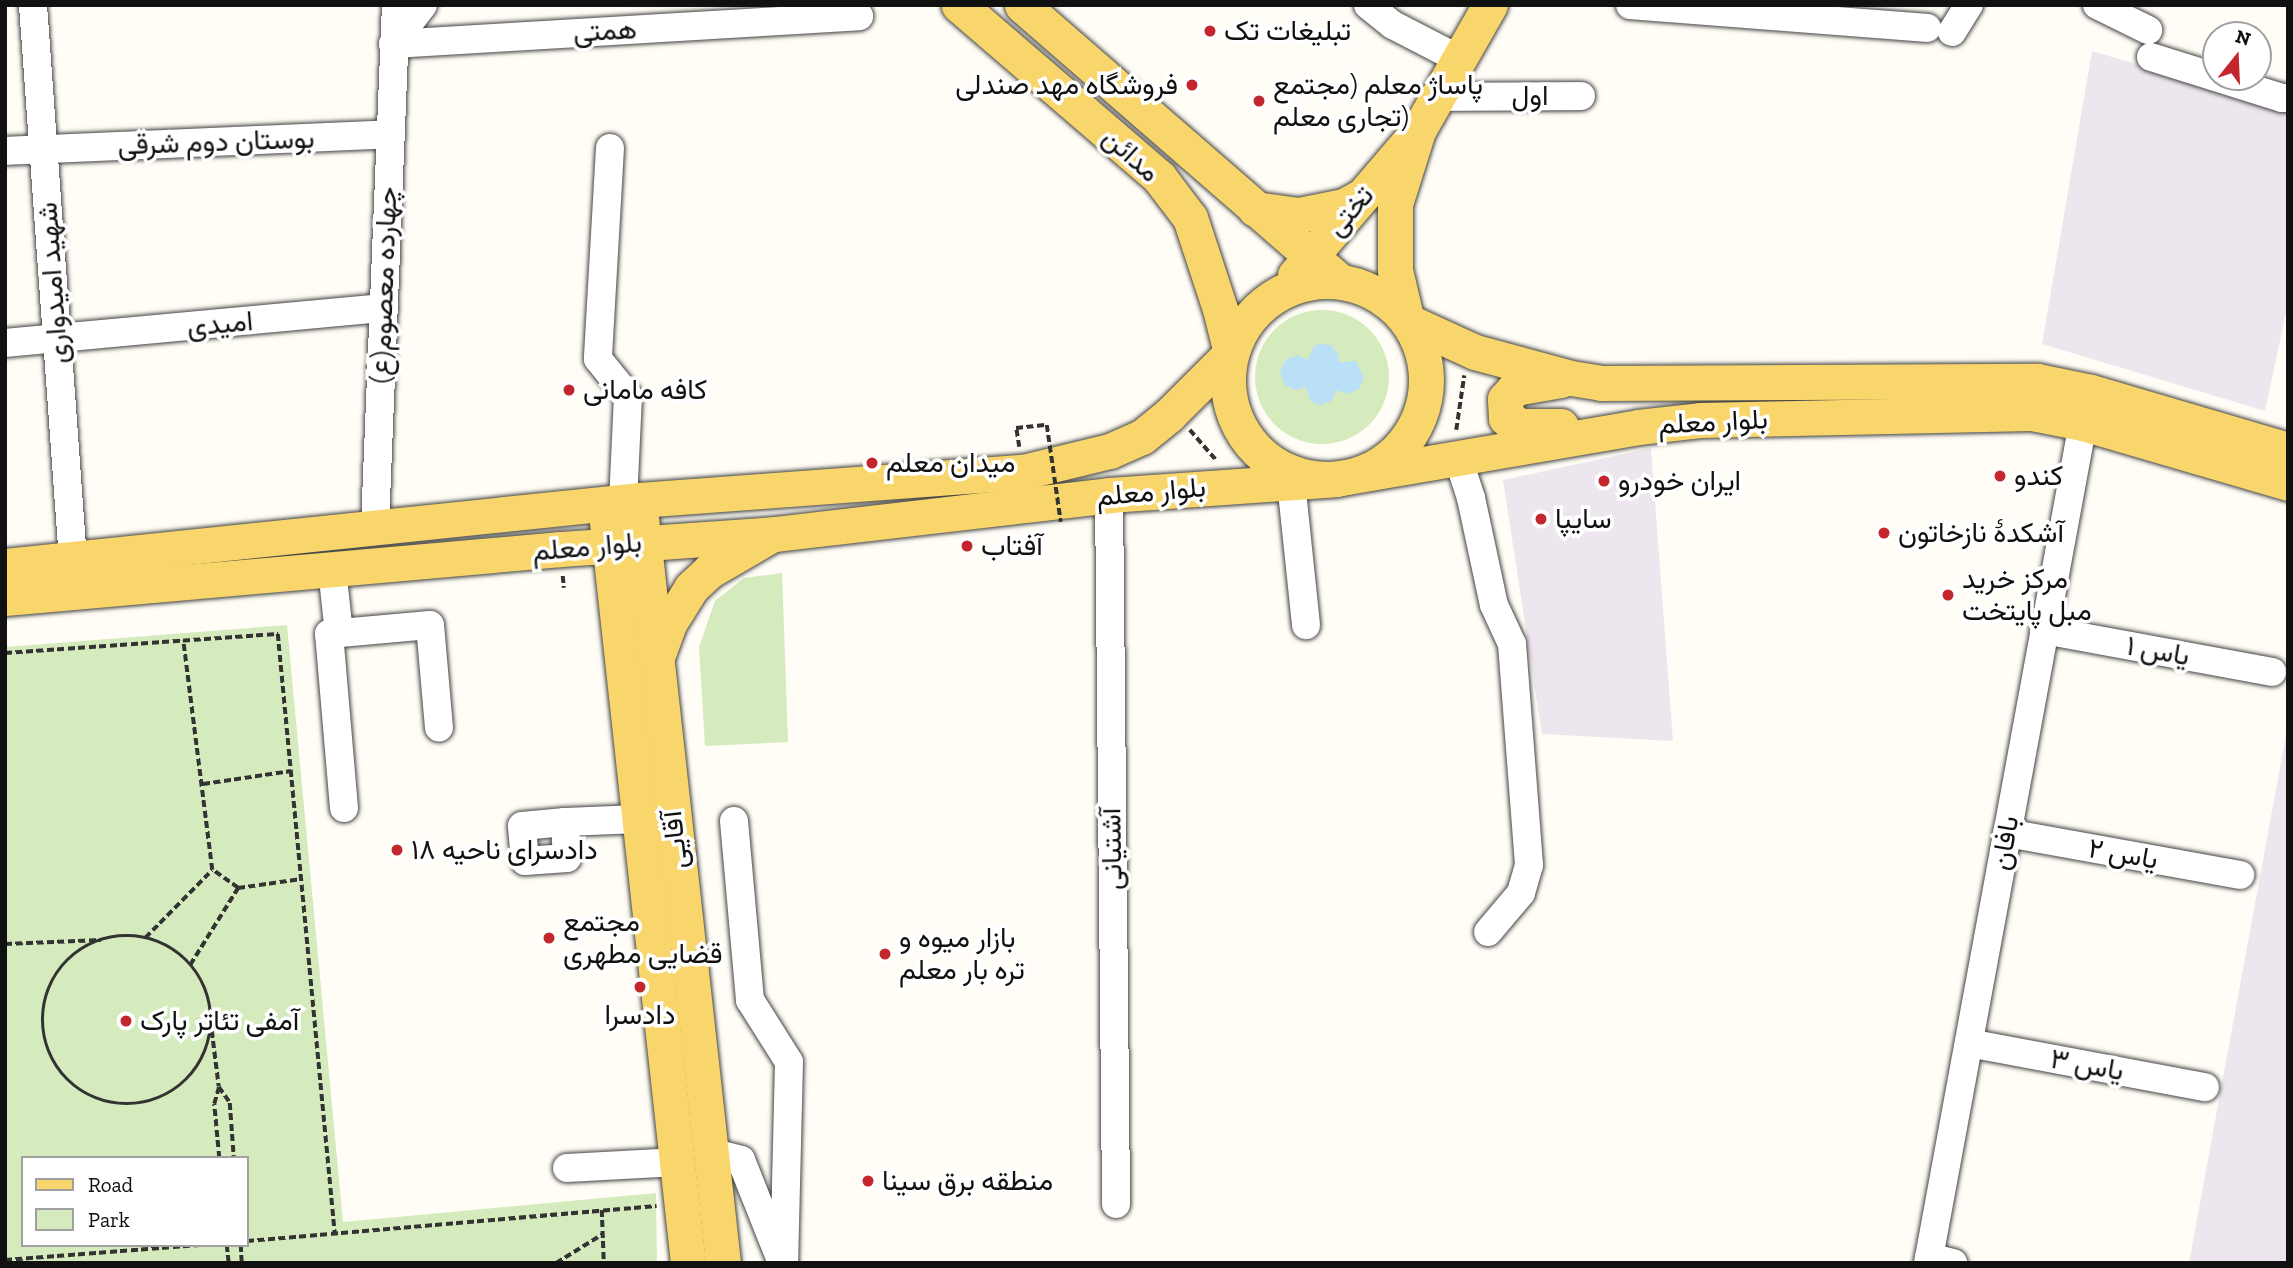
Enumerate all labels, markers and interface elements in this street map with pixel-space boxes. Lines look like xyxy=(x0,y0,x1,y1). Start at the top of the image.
street label: همتی xyxy=(572,13,638,49)
place label: تبلیغات تک xyxy=(1224,14,1351,48)
north arrow xyxy=(2202,21,2272,91)
marker: تبلیغات تک xyxy=(1202,23,1218,39)
text: N xyxy=(2233,24,2253,51)
place label: فروشگاه مهد صندلی xyxy=(955,68,1178,102)
place label: پاساژ معلم (مجتمع تجاری معلم) xyxy=(1273,68,1483,134)
marker: فروشگاه مهد صندلی xyxy=(1184,77,1200,93)
street label: اول xyxy=(1512,79,1548,113)
marker: پاساژ معلم (مجتمع تجاری معلم) xyxy=(1251,93,1267,109)
street label: مدائن xyxy=(1096,121,1166,189)
street label: بوستان دوم شرقی xyxy=(117,122,315,162)
street label: تختی xyxy=(1319,179,1381,243)
street label: چهارده معصوم(ع) xyxy=(364,186,404,384)
street label: شهيد امیدواری xyxy=(31,201,75,365)
street label: امیدی xyxy=(186,304,254,344)
place label: کافه مامانی xyxy=(583,373,707,407)
marker: کافه مامانی xyxy=(561,382,577,398)
street label: بلوار معلم xyxy=(1657,402,1769,442)
place label: میدان معلم xyxy=(886,446,1015,480)
marker: میدان معلم xyxy=(864,455,880,471)
place label: کندو xyxy=(2014,459,2063,493)
place label: ایران خودرو xyxy=(1618,464,1741,498)
marker: کندو xyxy=(1992,468,2008,484)
street label: بلوار معلم xyxy=(1095,470,1207,514)
marker: ایران خودرو xyxy=(1596,473,1612,489)
place label: سایپا xyxy=(1555,502,1612,536)
marker: سایپا xyxy=(1533,511,1549,527)
place label: آشکدهٔ نازخاتون xyxy=(1898,516,2064,550)
street label: بلوار معلم xyxy=(531,525,643,569)
marker: آشکدهٔ نازخاتون xyxy=(1876,525,1892,541)
place label: آفتاب xyxy=(981,529,1043,563)
marker: آفتاب xyxy=(959,538,975,554)
place label: مرکز خرید مبل پایتخت xyxy=(1962,562,2092,628)
marker: مرکز خرید مبل پایتخت xyxy=(1940,587,1956,603)
street label: یاس ۱ xyxy=(2124,629,2192,673)
street label: آشتیانی xyxy=(1094,808,1130,890)
street label: آقایی xyxy=(655,809,695,871)
street label: بافان xyxy=(1984,813,2026,873)
street label: یاس ۲ xyxy=(2086,831,2160,877)
place label: دادسرای ناحیه ۱۸ xyxy=(411,833,598,867)
marker: دادسرای ناحیه ۱۸ xyxy=(389,842,405,858)
place label: مجتمع قضایی مطهری xyxy=(563,905,723,971)
place label: بازار میوه و تره بار معلم xyxy=(899,921,1025,987)
marker: مجتمع قضایی مطهری xyxy=(541,930,557,946)
marker: بازار میوه و تره بار معلم xyxy=(877,946,893,962)
marker: دادسرا xyxy=(632,979,648,995)
place label: دادسرا xyxy=(605,998,675,1032)
place label: آمفی تئاتر پارک xyxy=(140,1004,299,1038)
marker: آمفی تئاتر پارک xyxy=(118,1013,134,1029)
street label: یاس ۳ xyxy=(2048,1042,2126,1088)
legend xyxy=(21,1156,248,1247)
place label: منطقه برق سینا xyxy=(882,1164,1053,1198)
text: Road xyxy=(88,1172,133,1197)
marker: منطقه برق سینا xyxy=(860,1173,876,1189)
text: Park xyxy=(88,1207,130,1232)

